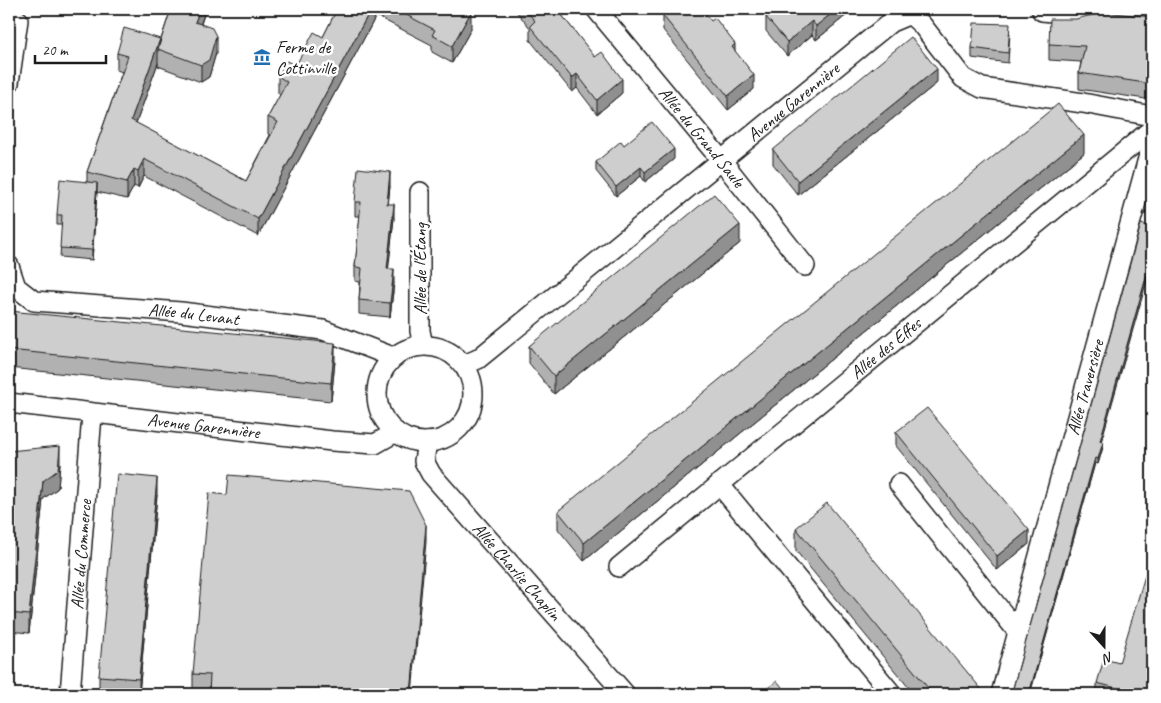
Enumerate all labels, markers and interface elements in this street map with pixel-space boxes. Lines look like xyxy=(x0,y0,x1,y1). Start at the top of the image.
scale bar xyxy=(35,32,106,64)
place label: Ferme de Cottinville xyxy=(276,36,337,79)
text: 20 m xyxy=(42,41,69,60)
museum icon: Ferme de Cottinville xyxy=(252,47,272,67)
street label: Avenue Garennière xyxy=(743,57,845,146)
street label: Allée du Grand Saule xyxy=(654,82,750,193)
street label: Allée de l'Étang xyxy=(409,222,431,315)
street label: Allée du Levant xyxy=(148,299,242,330)
street label: Allée des Effes xyxy=(846,311,927,384)
street label: Allée Traversière xyxy=(1062,336,1109,437)
street label: Avenue Garennière xyxy=(146,408,262,444)
street label: Allée du Commerce xyxy=(66,498,96,610)
street label: Allée Charlie Chaplin xyxy=(468,518,567,626)
north arrow xyxy=(1078,620,1128,670)
text: N xyxy=(1099,648,1116,668)

